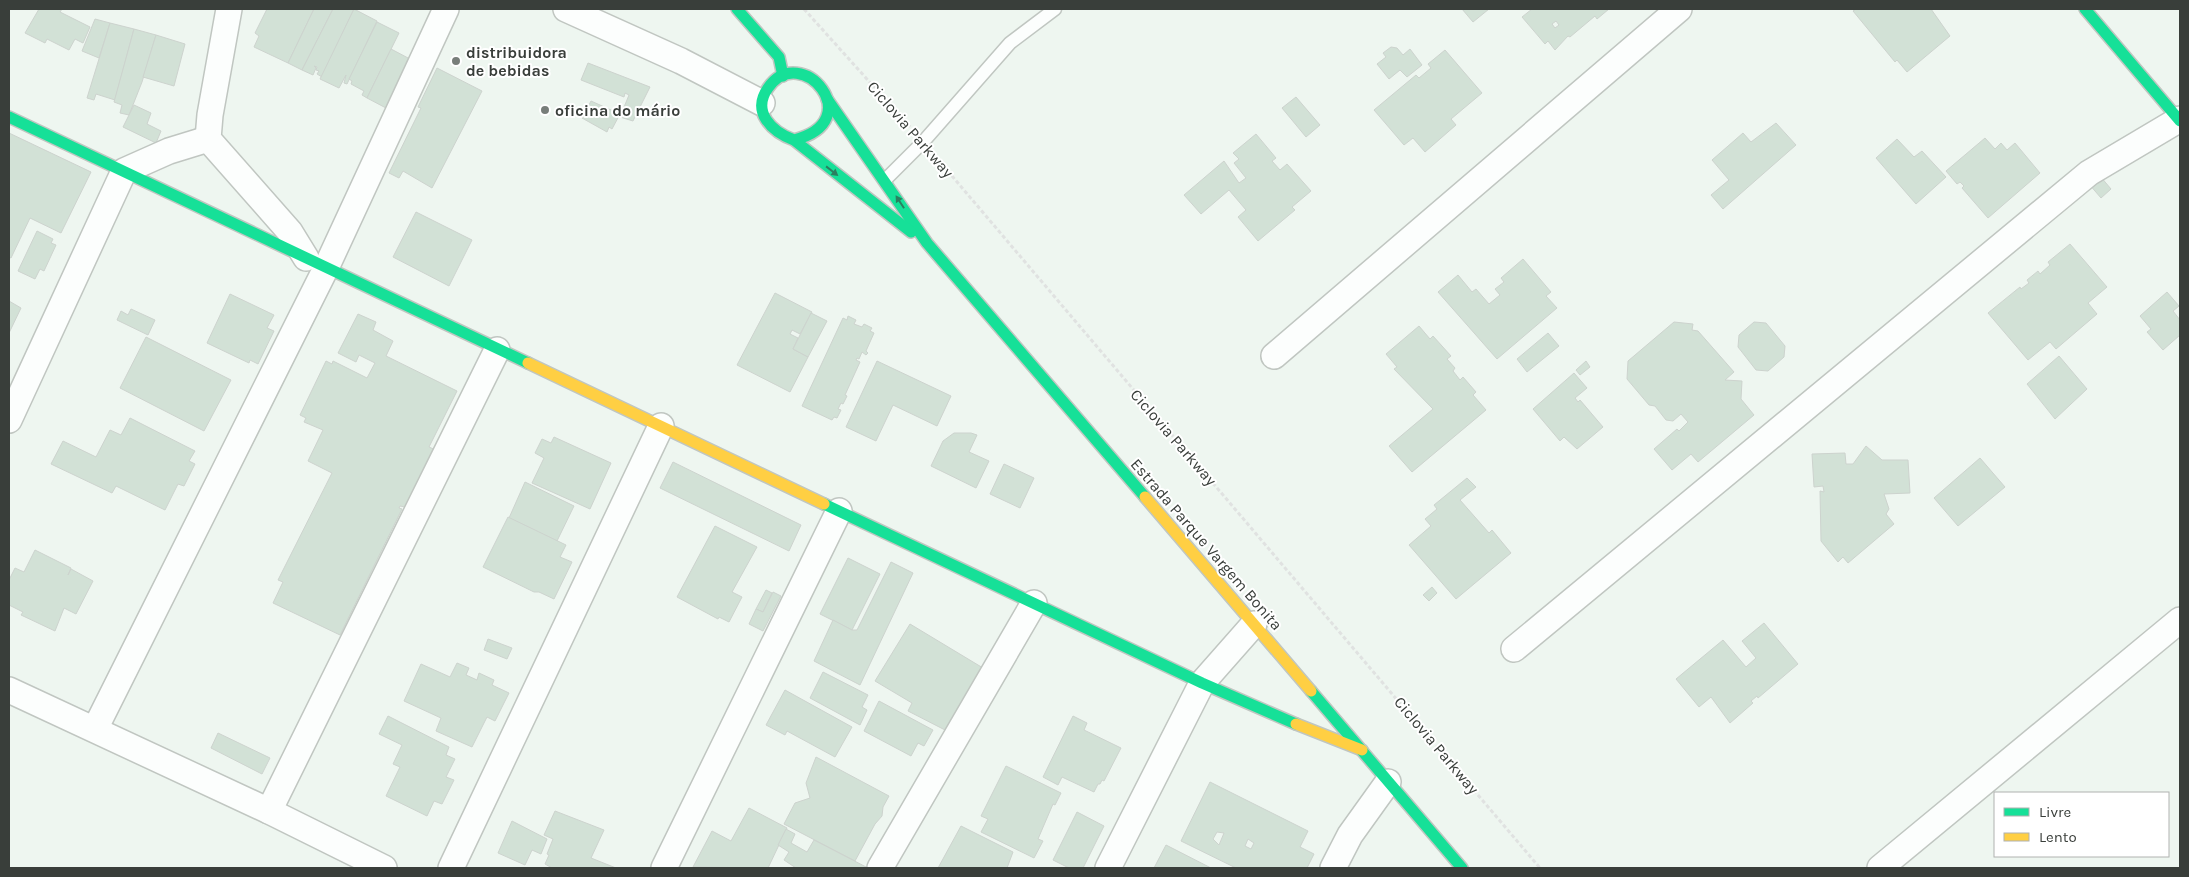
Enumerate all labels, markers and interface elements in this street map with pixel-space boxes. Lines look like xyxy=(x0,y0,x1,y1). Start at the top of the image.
place label: distribuidora de bebidas xyxy=(466,43,567,80)
marker: distribuidora de bebidas xyxy=(450,55,462,67)
street label: Ciclovia Parkway xyxy=(863,77,958,182)
place label: oficina do mário xyxy=(555,101,680,120)
marker: oficina do mário xyxy=(539,104,551,116)
one-way arrow xyxy=(825,165,838,176)
one-way arrow xyxy=(895,196,905,209)
street label: Ciclovia Parkway xyxy=(1126,385,1221,490)
street label: Estrada Parque Vargem Bonita xyxy=(1127,455,1286,634)
street label: Ciclovia Parkway xyxy=(1390,693,1483,798)
legend xyxy=(1994,792,2169,857)
text: Livre xyxy=(2039,803,2071,821)
text: Lento xyxy=(2039,828,2077,846)

